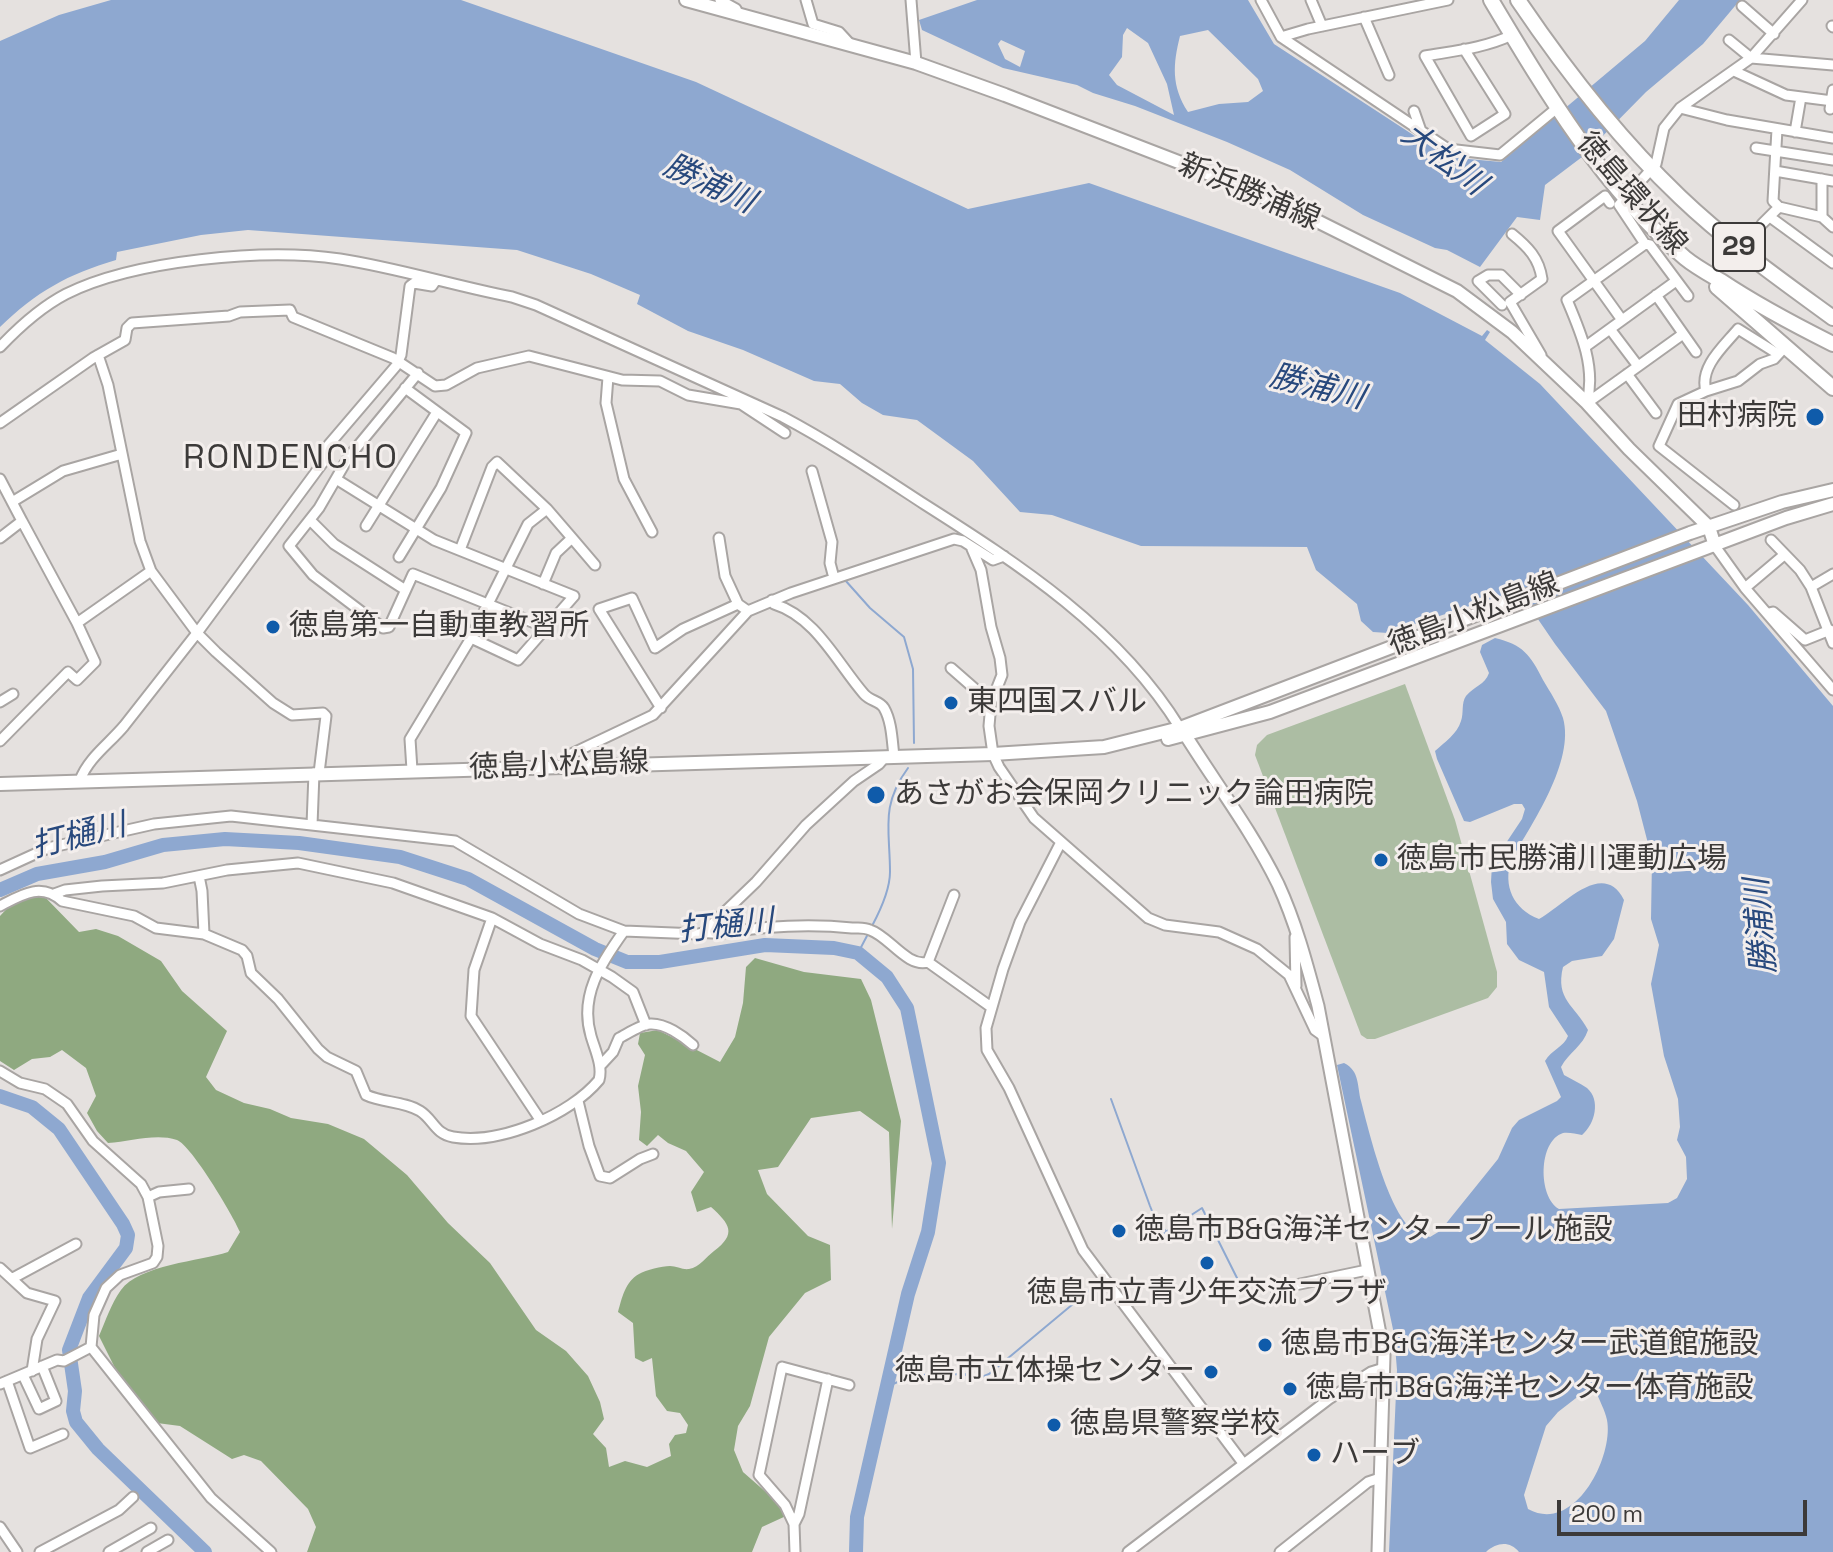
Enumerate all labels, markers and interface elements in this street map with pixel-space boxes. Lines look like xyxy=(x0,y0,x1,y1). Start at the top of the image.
water label: 大松川 xyxy=(1393,116,1493,204)
street label: 徳島環状線 xyxy=(1568,126,1694,262)
water label: 勝浦川 xyxy=(657,147,761,223)
street label: 新浜勝浦線 xyxy=(1173,147,1325,239)
road number: 29 xyxy=(1713,223,1765,271)
water label: 勝浦川 xyxy=(1266,358,1368,418)
place label: 田村病院 xyxy=(1677,399,1797,435)
marker: 田村病院 xyxy=(1804,406,1826,428)
district label: RONDENCHO xyxy=(183,439,399,479)
street label: 徳島小松島線 xyxy=(1384,566,1564,664)
place label: 徳島第一自動車教習所 xyxy=(289,609,589,645)
marker: 徳島第一自動車教習所 xyxy=(264,618,282,636)
place label: 東四国スバル xyxy=(967,685,1147,721)
marker: 東四国スバル xyxy=(942,694,960,712)
street label: 徳島小松島線 xyxy=(468,745,650,787)
place label: あさがお会保岡クリニック論田病院 xyxy=(894,777,1374,813)
marker: あさがお会保岡クリニック論田病院 xyxy=(865,784,887,806)
water label: 打樋川 xyxy=(28,807,130,867)
place label: 徳島市民勝浦川運動広場 xyxy=(1397,842,1727,878)
marker: 徳島市民勝浦川運動広場 xyxy=(1372,851,1390,869)
water label: 勝浦川 xyxy=(1739,877,1785,975)
water label: 打樋川 xyxy=(676,903,776,951)
place label: 徳島市B&G海洋センタープール施設 xyxy=(1135,1213,1613,1249)
marker: 徳島市B&G海洋センタープール施設 xyxy=(1110,1222,1128,1240)
marker: 徳島市立青少年交流プラザ xyxy=(1198,1254,1216,1272)
place label: 徳島市立青少年交流プラザ xyxy=(1027,1276,1387,1312)
place label: 徳島市B&G海洋センター武道館施設 xyxy=(1281,1327,1759,1363)
marker: 徳島市B&G海洋センター武道館施設 xyxy=(1256,1336,1274,1354)
place label: 徳島市立体操センター xyxy=(895,1354,1195,1390)
marker: 徳島市立体操センター xyxy=(1202,1363,1220,1381)
place label: 徳島市B&G海洋センター体育施設 xyxy=(1306,1371,1754,1407)
marker: 徳島市B&G海洋センター体育施設 xyxy=(1281,1380,1299,1398)
place label: 徳島県警察学校 xyxy=(1070,1407,1280,1443)
marker: 徳島県警察学校 xyxy=(1045,1416,1063,1434)
place label: ハーブ xyxy=(1330,1437,1420,1473)
marker: ハーブ xyxy=(1305,1446,1323,1464)
scale bar xyxy=(1561,1484,1811,1534)
text: 200 m xyxy=(1571,1498,1643,1529)

